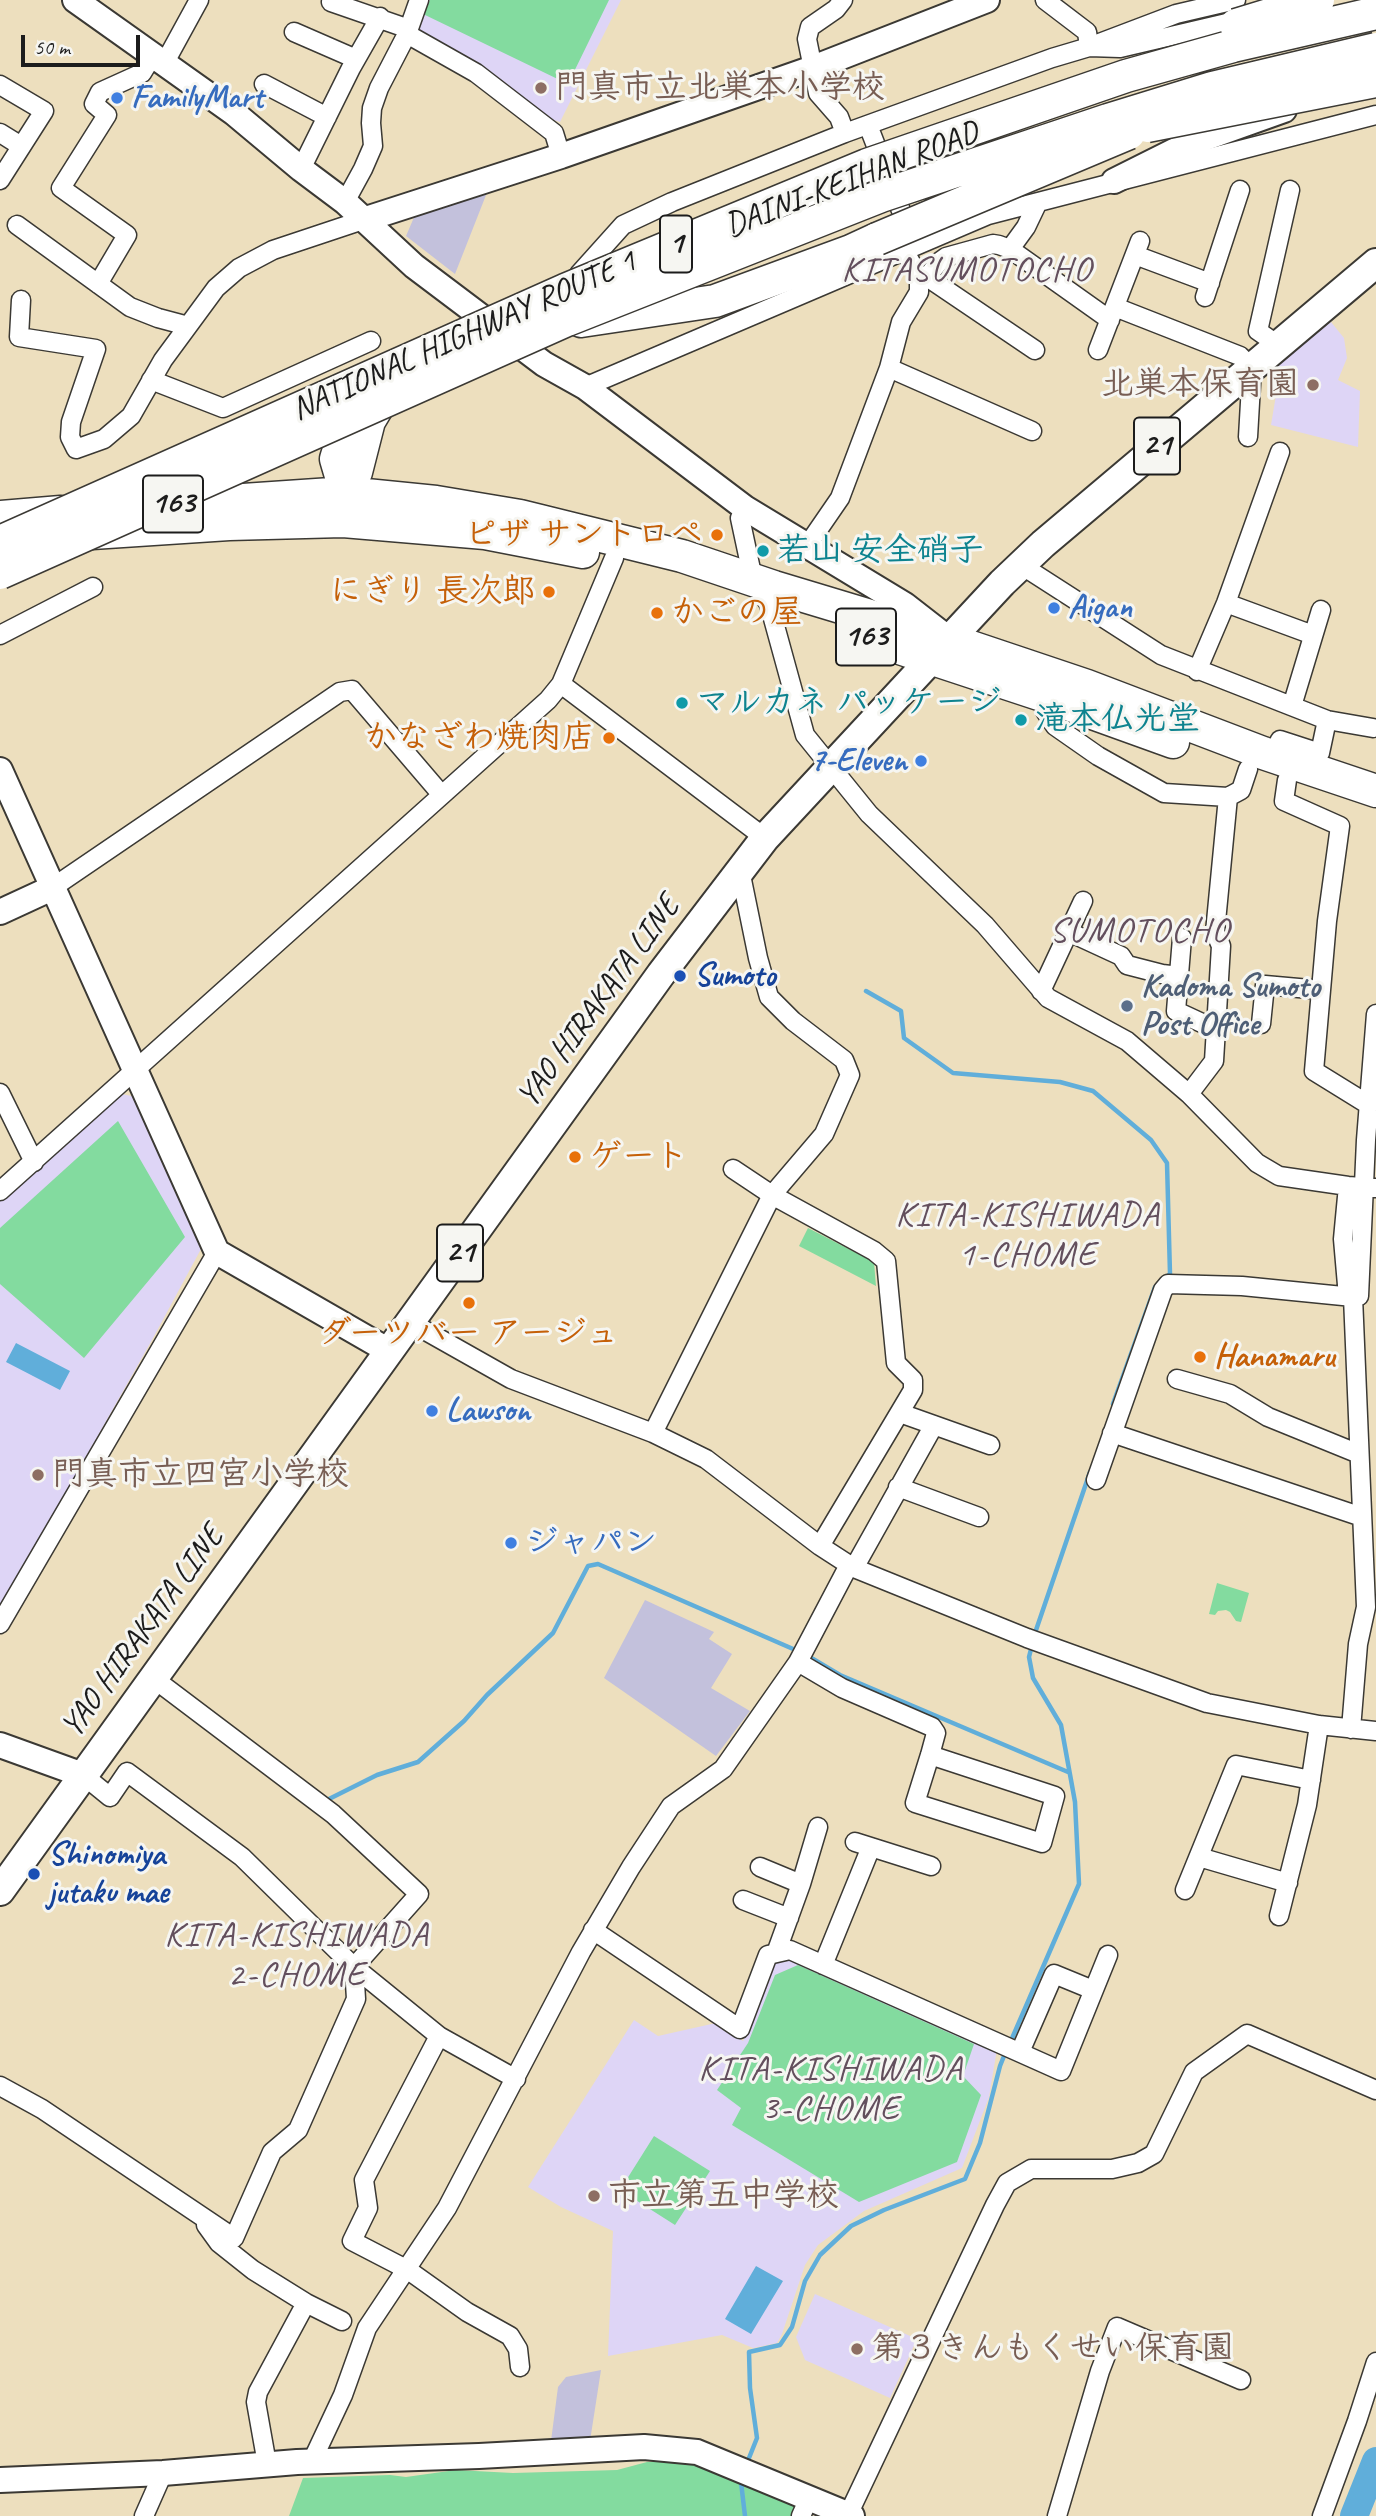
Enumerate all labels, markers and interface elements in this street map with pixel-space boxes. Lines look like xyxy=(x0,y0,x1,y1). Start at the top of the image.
scale bar xyxy=(24,21,144,65)
text: 50 m xyxy=(34,34,70,60)
place label: 門真市立北巣本小学校 xyxy=(555,68,885,108)
place label: FamilyMart xyxy=(131,78,263,118)
marker: 門真市立北巣本小学校 xyxy=(533,80,549,96)
marker: FamilyMart xyxy=(109,90,125,106)
street label: DAINI-KEIHAN ROAD xyxy=(720,113,984,247)
road number: 1 xyxy=(660,216,692,272)
street label: NATIONAL HIGHWAY ROUTE 1 xyxy=(286,242,642,430)
district label: KITASUMOTOCHO xyxy=(843,250,1091,292)
place label: 北巣本保育園 xyxy=(1101,365,1299,405)
marker: 北巣本保育園 xyxy=(1305,377,1321,393)
road number: 21 xyxy=(1134,418,1180,475)
road number: 163 xyxy=(143,476,203,532)
place label: ピザ サントロペ xyxy=(464,515,703,555)
marker: ピザ サントロペ xyxy=(709,527,725,543)
place label: 若山 安全硝子 xyxy=(777,531,983,571)
marker: 若山 安全硝子 xyxy=(755,543,771,559)
place label: にぎり 長次郎 xyxy=(329,572,535,612)
marker: にぎり 長次郎 xyxy=(541,584,557,600)
place label: Aigan xyxy=(1068,588,1132,628)
place label: かごの屋 xyxy=(671,593,803,633)
marker: Aigan xyxy=(1046,600,1062,616)
marker: かごの屋 xyxy=(649,605,665,621)
road number: 163 xyxy=(836,608,896,666)
place label: マルカネ パッケージ xyxy=(696,683,1001,723)
marker: マルカネ パッケージ xyxy=(674,695,690,711)
place label: 滝本仏光堂 xyxy=(1035,700,1200,740)
marker: 滝本仏光堂 xyxy=(1013,712,1029,728)
place label: かなざわ焼肉店 xyxy=(364,718,595,758)
marker: かなざわ焼肉店 xyxy=(601,730,617,746)
place label: 7-Eleven xyxy=(810,741,907,781)
marker: 7-Eleven xyxy=(913,753,929,769)
street label: YAO HIRAKATA LINE xyxy=(509,889,689,1115)
district label: SUMOTOCHO xyxy=(1051,911,1229,953)
place label: Sumoto xyxy=(694,956,775,996)
place label: Kadoma Sumoto Post Office xyxy=(1141,967,1320,1045)
marker: Sumoto xyxy=(672,968,688,984)
marker: Kadoma Sumoto Post Office xyxy=(1119,998,1135,1014)
place label: ゲート xyxy=(589,1137,688,1177)
marker: ゲート xyxy=(567,1149,583,1165)
district label: KITA-KISHIWADA 1-CHOME xyxy=(898,1195,1158,1277)
road number: 21 xyxy=(437,1224,483,1282)
marker: ダーツバー アージュ xyxy=(461,1295,477,1311)
place label: ダーツバー アージュ xyxy=(319,1314,619,1354)
place label: Hanamaru xyxy=(1214,1337,1334,1377)
marker: Hanamaru xyxy=(1192,1349,1208,1365)
place label: Lawson xyxy=(446,1391,530,1431)
marker: Lawson xyxy=(424,1403,440,1419)
place label: 門真市立四宮小学校 xyxy=(52,1455,349,1495)
marker: 門真市立四宮小学校 xyxy=(30,1467,46,1483)
street label: YAO HIRAKATA LINE xyxy=(53,1519,233,1745)
place label: ジャパン xyxy=(525,1523,657,1563)
marker: ジャパン xyxy=(503,1535,519,1551)
place label: Shinomiya jutaku mae xyxy=(48,1835,168,1913)
marker: Shinomiya jutaku mae xyxy=(26,1866,42,1882)
district label: KITA-KISHIWADA 2-CHOME xyxy=(167,1915,427,1997)
district label: KITA-KISHIWADA 3-CHOME xyxy=(701,2049,961,2131)
place label: 市立第五中学校 xyxy=(608,2176,839,2216)
marker: 市立第五中学校 xyxy=(586,2188,602,2204)
place label: 第３きんもくせい保育園 xyxy=(871,2329,1234,2369)
marker: 第３きんもくせい保育園 xyxy=(849,2341,865,2357)

